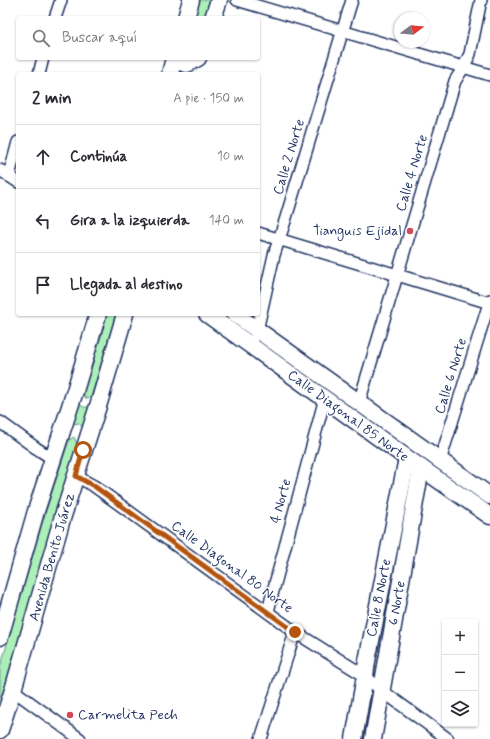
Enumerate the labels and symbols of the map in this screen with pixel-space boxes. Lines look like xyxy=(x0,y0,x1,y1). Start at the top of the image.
north arrow xyxy=(394,12,430,48)
street label: Calle 2 Norte xyxy=(269,117,309,197)
street label: Calle 4 Norte xyxy=(392,132,432,214)
place label: Tianguis Ejidal xyxy=(313,222,402,241)
marker: Tianguis Ejidal xyxy=(405,226,415,236)
street label: Calle 6 Norte xyxy=(431,336,471,416)
street label: Calle Diagonal 85 Norte xyxy=(283,366,412,468)
route start xyxy=(74,441,92,459)
street label: 4 Norte xyxy=(266,477,296,525)
street label: Avenida Benito Juárez xyxy=(25,490,79,623)
street label: Calle Diagonal 80 Norte xyxy=(166,517,296,619)
street label: Calle 8 Norte xyxy=(363,557,395,639)
street label: 6 Norte xyxy=(384,579,410,627)
route end xyxy=(286,623,304,641)
place label: Carmelita Pech xyxy=(78,706,178,724)
marker: Carmelita Pech xyxy=(65,710,75,720)

